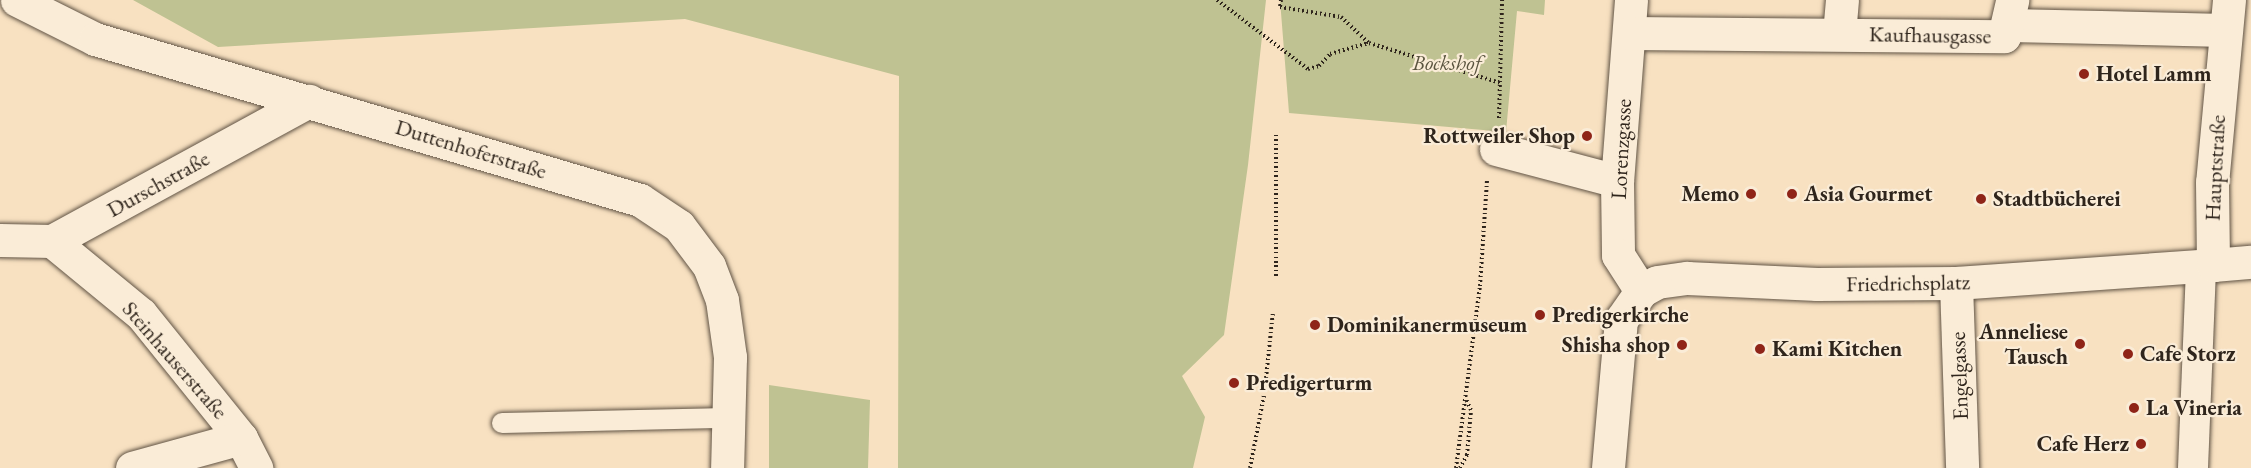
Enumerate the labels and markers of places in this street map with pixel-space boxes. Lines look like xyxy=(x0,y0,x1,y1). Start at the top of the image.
place label: Hotel Lamm xyxy=(2096,61,2211,87)
marker: Hotel Lamm xyxy=(2077,67,2091,81)
place label: Rottweiler Shop xyxy=(1423,123,1575,149)
marker: Rottweiler Shop xyxy=(1580,129,1594,143)
place label: Memo xyxy=(1681,181,1739,207)
place label: Asia Gourmet xyxy=(1804,181,1932,207)
place label: Stadtbücherei xyxy=(1993,186,2121,212)
marker: Memo xyxy=(1744,187,1758,201)
marker: Asia Gourmet xyxy=(1785,187,1799,201)
marker: Stadtbücherei xyxy=(1974,192,1988,206)
place label: Predigerkirche xyxy=(1552,302,1689,328)
marker: Predigerkirche xyxy=(1533,308,1547,322)
place label: Dominikanermuseum xyxy=(1327,312,1527,338)
marker: Dominikanermuseum xyxy=(1308,318,1322,332)
place label: Anneliese Tausch xyxy=(1979,318,2068,370)
place label: Shisha shop xyxy=(1562,332,1670,358)
place label: Kami Kitchen xyxy=(1772,336,1902,362)
marker: Anneliese Tausch xyxy=(2073,337,2087,351)
marker: Shisha shop xyxy=(1675,338,1689,352)
place label: Cafe Storz xyxy=(2140,341,2236,367)
marker: Kami Kitchen xyxy=(1753,342,1767,356)
marker: Cafe Storz xyxy=(2121,347,2135,361)
place label: Predigerturm xyxy=(1246,370,1372,396)
marker: Predigerturm xyxy=(1227,376,1241,390)
place label: La Vineria xyxy=(2146,395,2242,421)
marker: La Vineria xyxy=(2127,401,2141,415)
place label: Cafe Herz xyxy=(2037,431,2129,457)
marker: Cafe Herz xyxy=(2134,437,2148,451)

